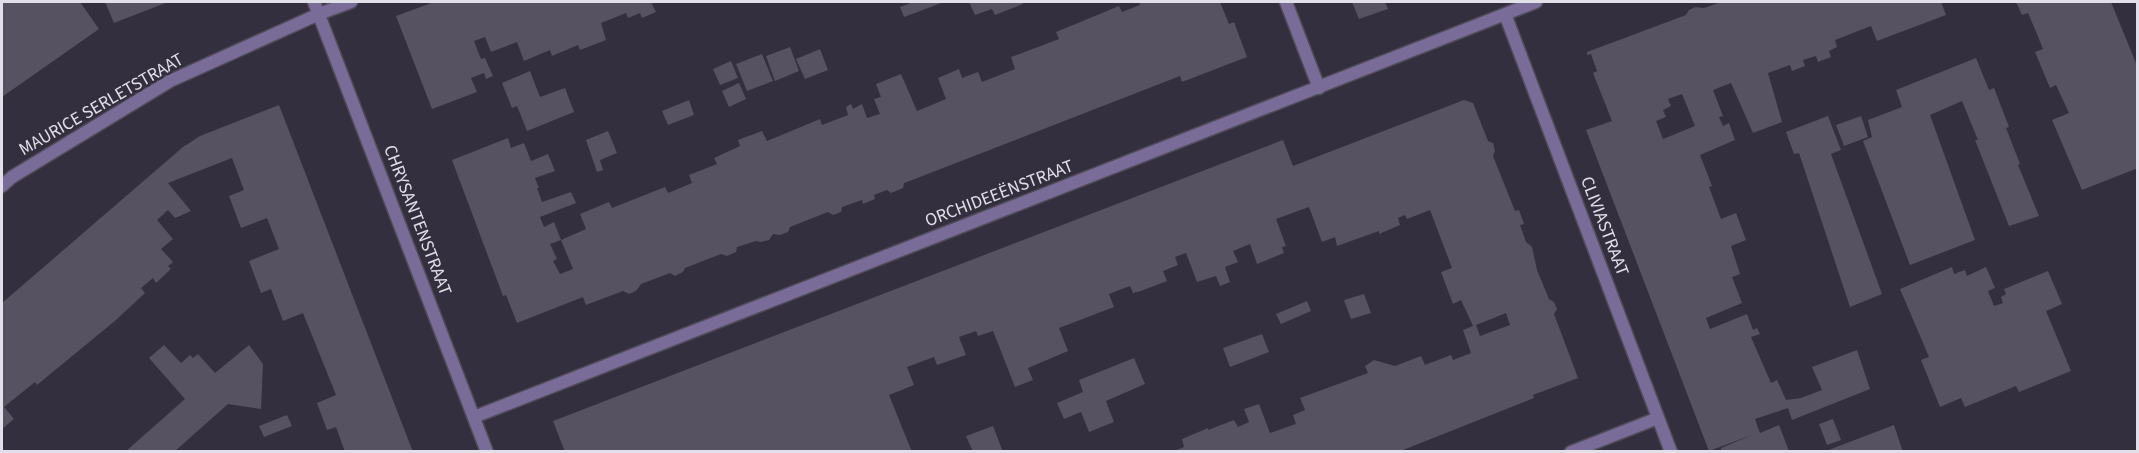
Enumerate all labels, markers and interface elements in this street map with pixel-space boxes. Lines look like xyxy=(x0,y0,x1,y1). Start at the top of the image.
street label: MAURICE SERLETSTRAAT xyxy=(14,47,188,162)
street label: CHRYSANTENSTRAAT xyxy=(377,141,458,299)
street label: ORCHIDEEËNSTRAAT xyxy=(921,153,1077,233)
street label: CLIVIASTRAAT xyxy=(1574,173,1635,280)

